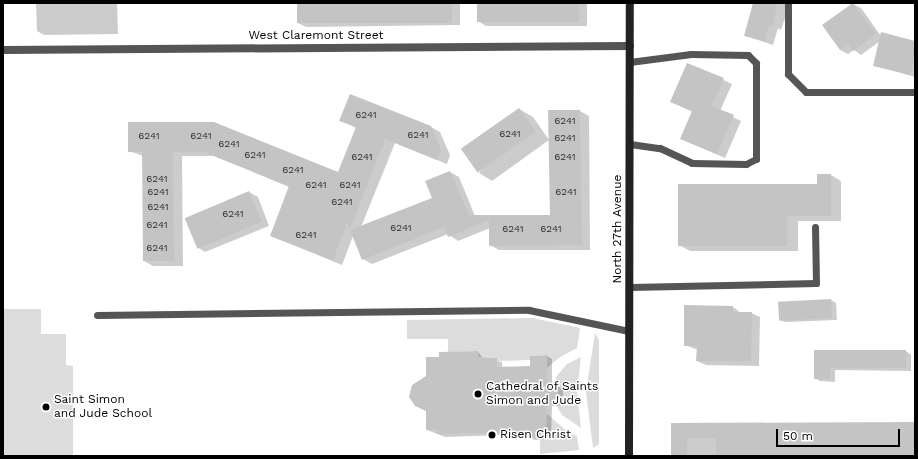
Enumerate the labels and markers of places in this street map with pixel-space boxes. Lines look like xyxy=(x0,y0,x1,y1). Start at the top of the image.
place label: Cathedral of Saints Simon and Jude xyxy=(486,380,599,408)
marker: Cathedral of Saints Simon and Jude xyxy=(473,389,483,399)
place label: Saint Simon and Jude School xyxy=(54,393,152,421)
marker: Saint Simon and Jude School xyxy=(41,402,51,412)
place label: Risen Christ xyxy=(500,428,571,442)
marker: Risen Christ xyxy=(487,430,497,440)

